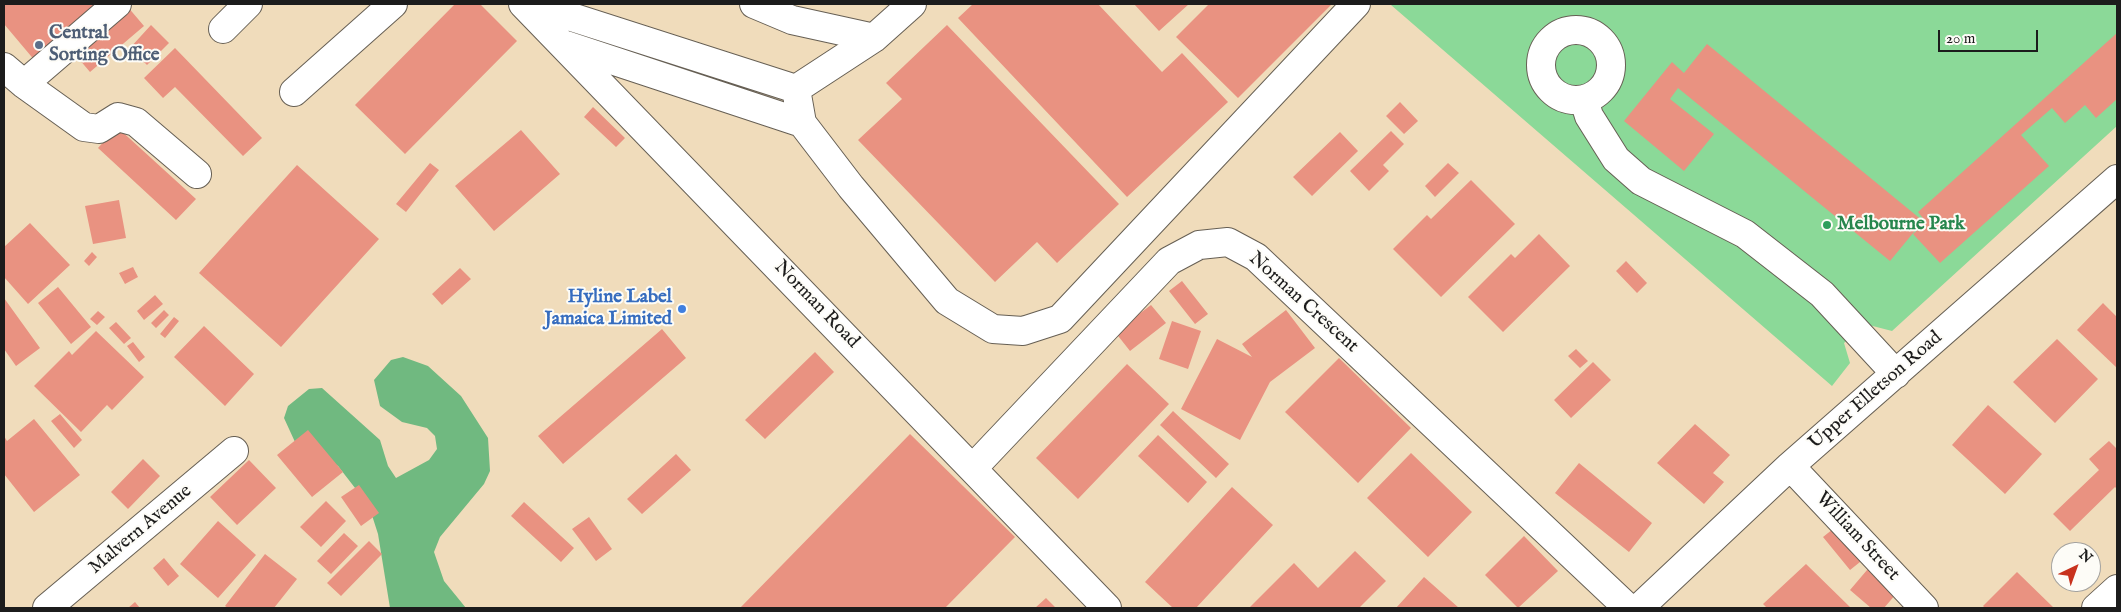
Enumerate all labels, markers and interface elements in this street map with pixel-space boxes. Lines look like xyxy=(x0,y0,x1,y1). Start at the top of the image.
scale bar xyxy=(1941,20,2041,52)
place label: Central Sorting Office xyxy=(49,23,160,67)
text: 20 m xyxy=(1946,29,1975,48)
marker: Central Sorting Office xyxy=(33,39,45,51)
place label: Melbourne Park xyxy=(1837,214,1965,236)
marker: Melbourne Park xyxy=(1821,219,1833,231)
street label: Norman Crescent xyxy=(1244,248,1362,358)
street label: Norman Road xyxy=(768,256,864,354)
place label: Hyline Label Jamaica Limited xyxy=(544,287,672,331)
marker: Hyline Label Jamaica Limited xyxy=(676,303,688,315)
street label: Upper Elletson Road xyxy=(1805,327,1947,455)
street label: Malvern Avenue xyxy=(85,480,197,580)
street label: William Street xyxy=(1810,488,1904,586)
north arrow xyxy=(2051,542,2101,592)
text: N xyxy=(2075,546,2096,567)

